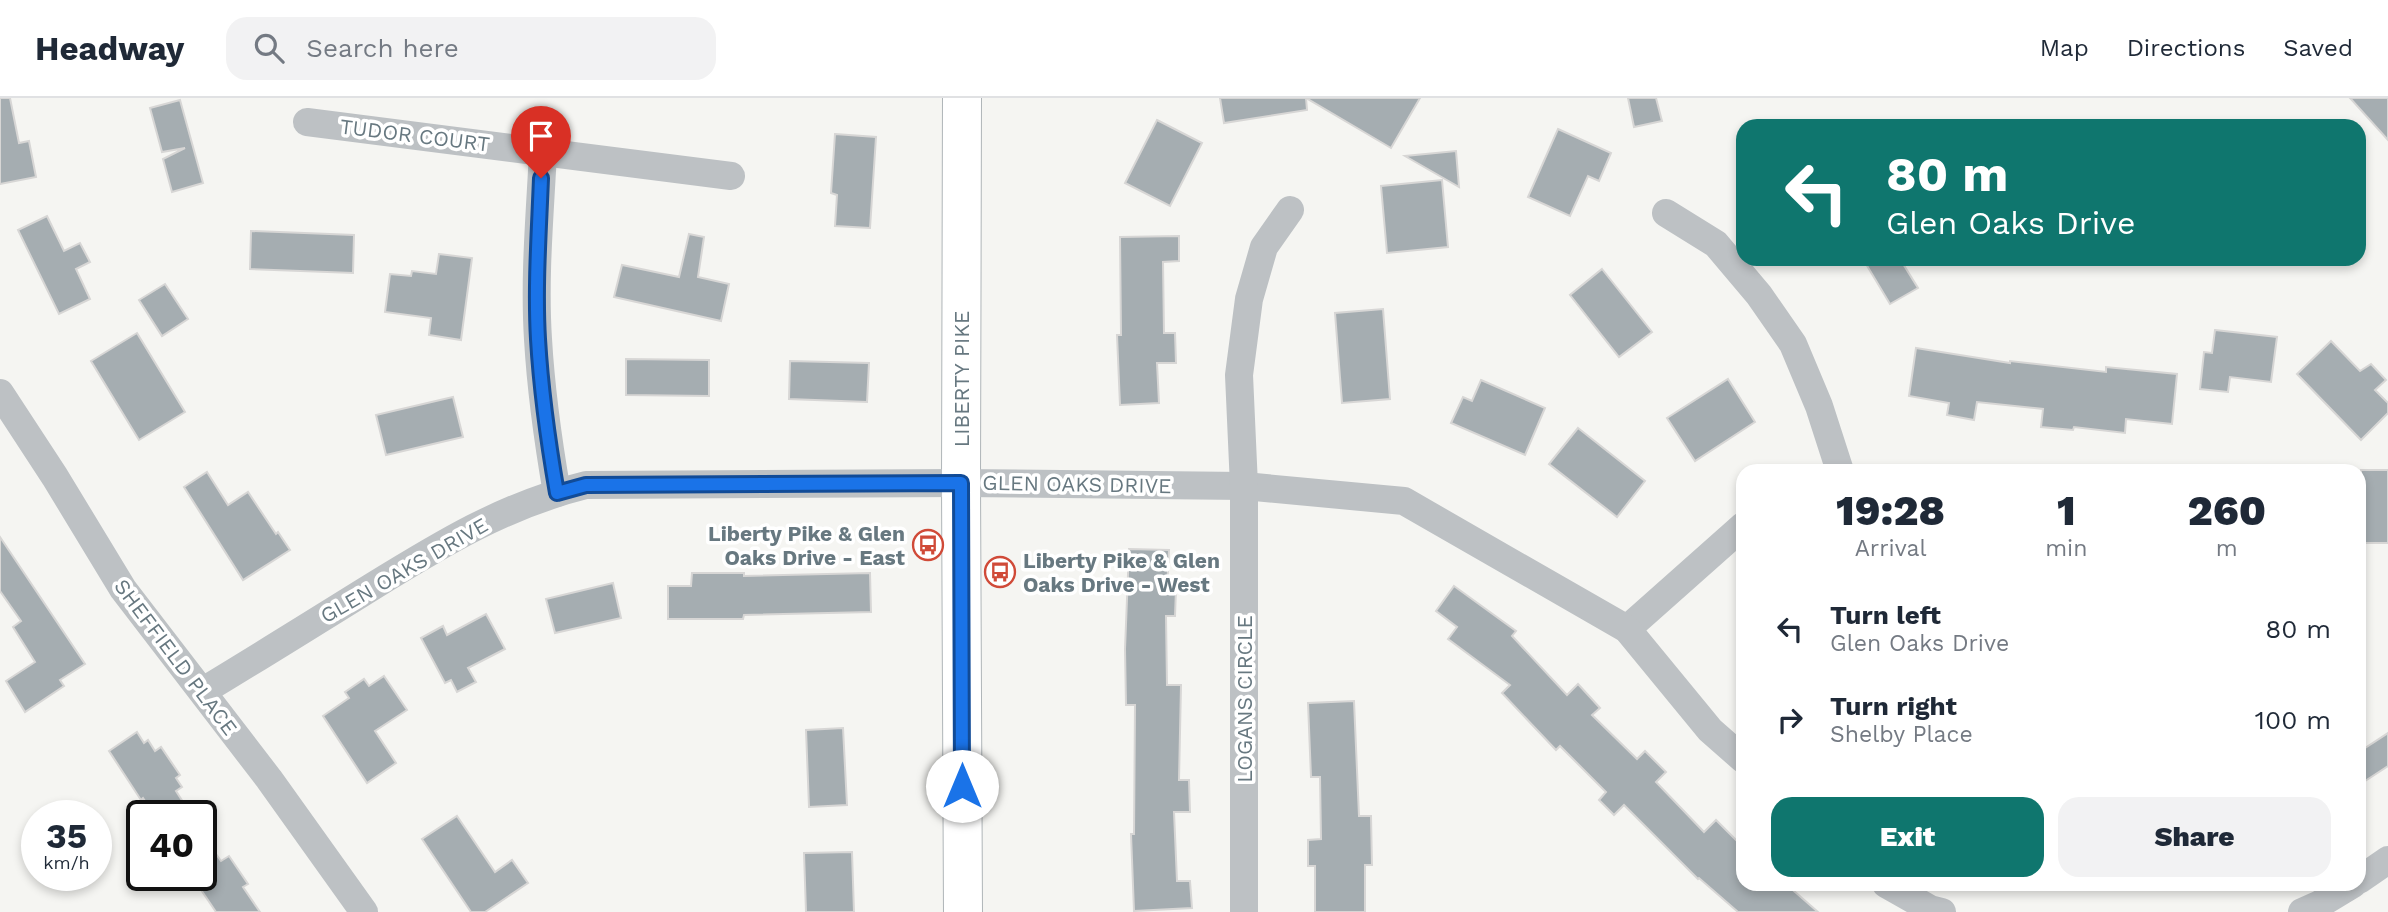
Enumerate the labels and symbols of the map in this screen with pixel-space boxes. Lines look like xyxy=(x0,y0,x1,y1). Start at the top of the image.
pin xyxy=(511,106,571,178)
street label: TUDOR COURT xyxy=(339,113,492,157)
street label: LIBERTY PIKE xyxy=(949,311,974,447)
street label: GLEN OAKS DRIVE xyxy=(982,470,1172,498)
street label: GLEN OAKS DRIVE xyxy=(316,512,492,628)
place label: Liberty Pike & Glen Oaks Drive - East xyxy=(708,521,905,570)
bus stop icon: Liberty Pike & Glen Oaks Drive - East xyxy=(911,528,945,562)
place label: Liberty Pike & Glen Oaks Drive - West xyxy=(1023,548,1220,597)
bus stop icon: Liberty Pike & Glen Oaks Drive - West xyxy=(983,555,1017,589)
street label: SHEFFIELD PLACE xyxy=(109,574,243,740)
street label: LOGANS CIRCLE xyxy=(1232,615,1257,783)
position arrow xyxy=(925,749,999,823)
speed limit sign: 40 xyxy=(126,800,217,891)

